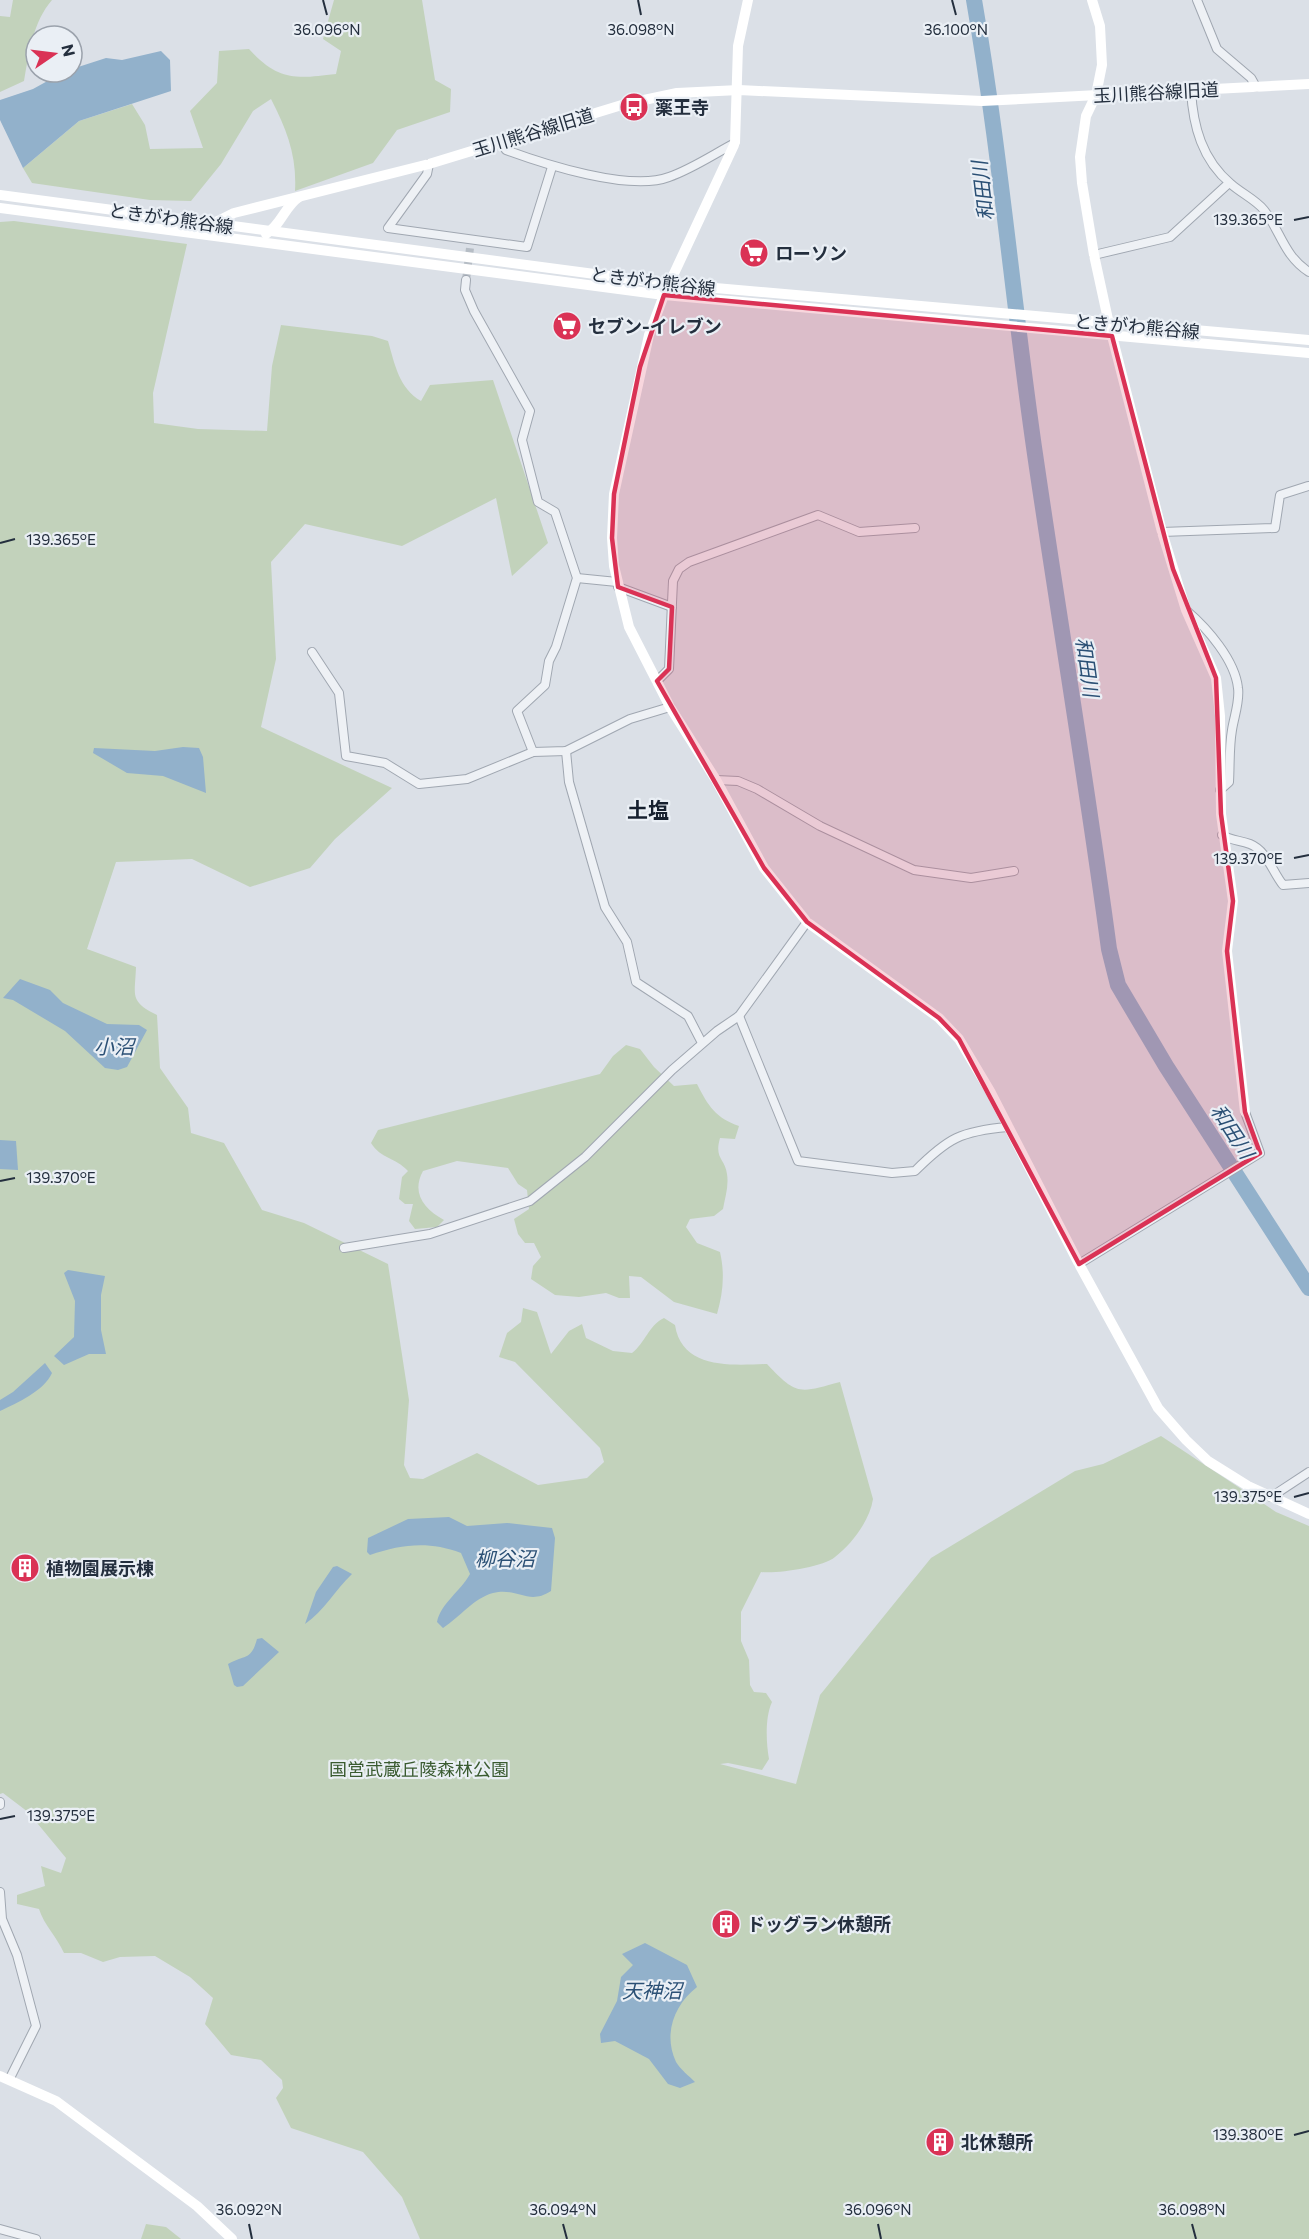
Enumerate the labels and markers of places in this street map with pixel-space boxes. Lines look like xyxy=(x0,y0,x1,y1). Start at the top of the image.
bus stop icon: 薬王寺 xyxy=(618,91,650,123)
place label: 薬王寺 xyxy=(655,96,709,118)
supermarket icon: ローソン xyxy=(738,237,770,269)
place label: ローソン xyxy=(775,242,847,264)
supermarket icon: セブン-イレブン xyxy=(551,310,583,342)
place label: セブン-イレブン xyxy=(588,315,722,337)
building icon: 植物園展示棟 xyxy=(9,1552,41,1584)
place label: 植物園展示棟 xyxy=(46,1557,154,1579)
building icon: ドッグラン休憩所 xyxy=(710,1908,742,1940)
place label: ドッグラン休憩所 xyxy=(747,1913,891,1935)
building icon: 北休憩所 xyxy=(924,2126,956,2158)
place label: 北休憩所 xyxy=(961,2131,1033,2153)

